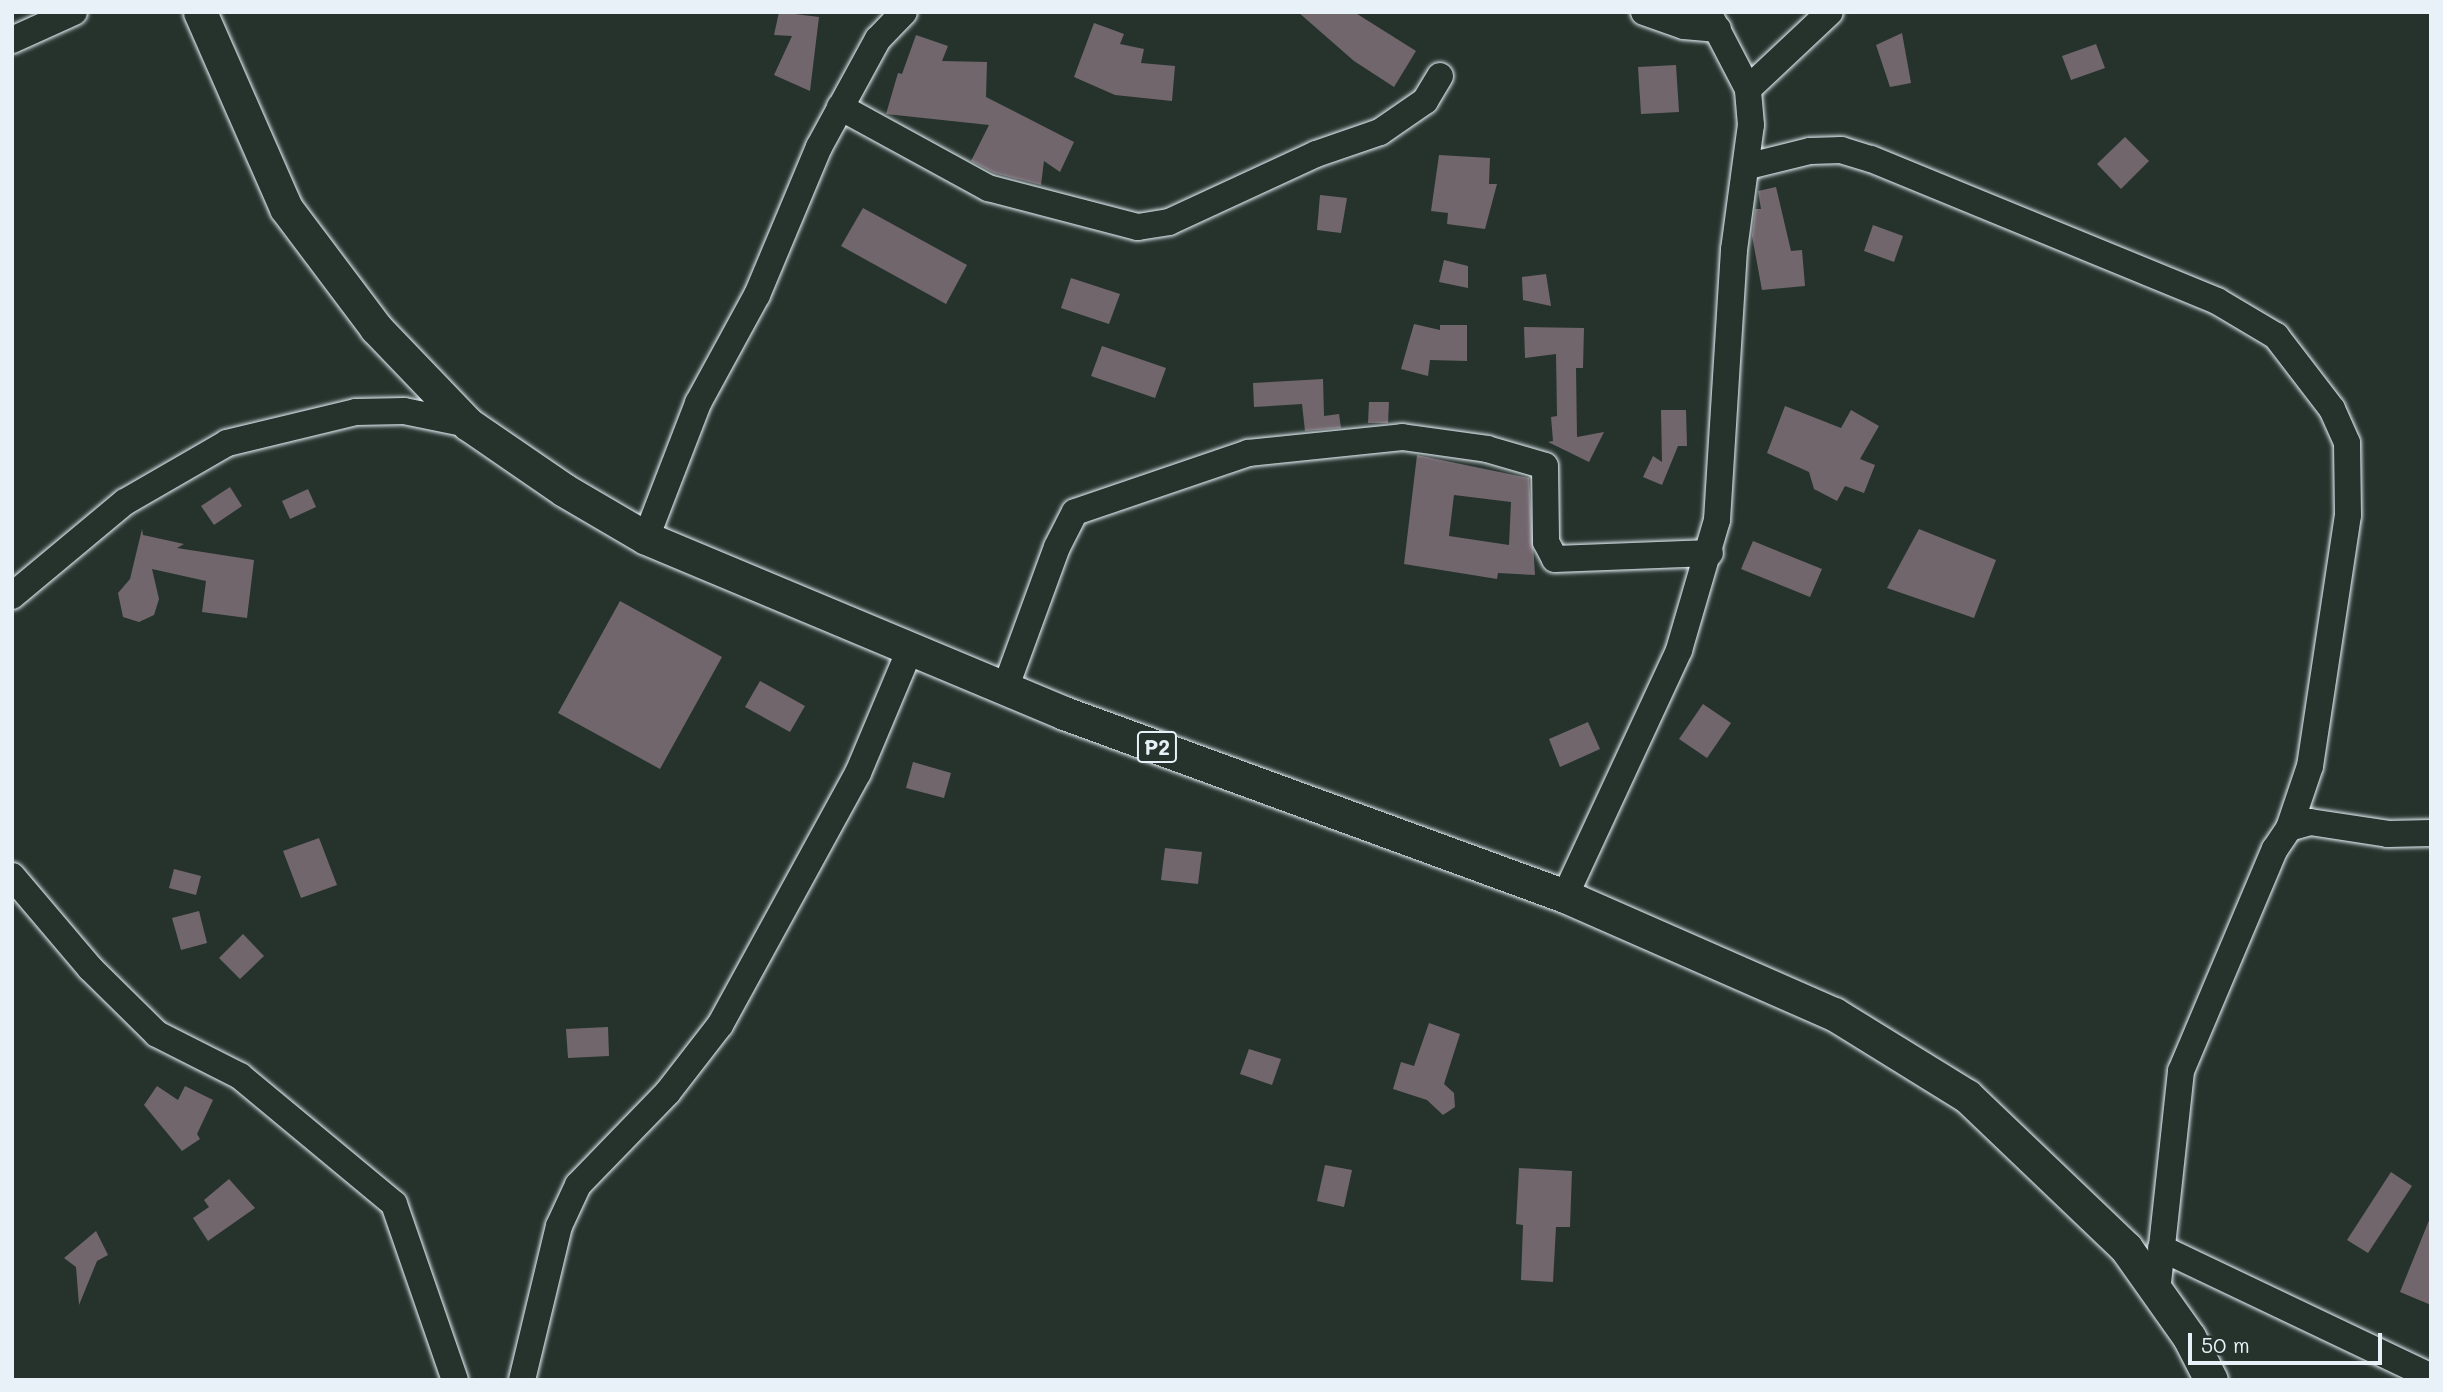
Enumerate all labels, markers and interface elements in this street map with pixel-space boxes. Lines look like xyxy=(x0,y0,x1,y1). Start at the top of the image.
road number: P2 xyxy=(1136,730,1178,764)
scale bar xyxy=(2191,1318,2385,1362)
text: 50 m xyxy=(2201,1331,2250,1358)

